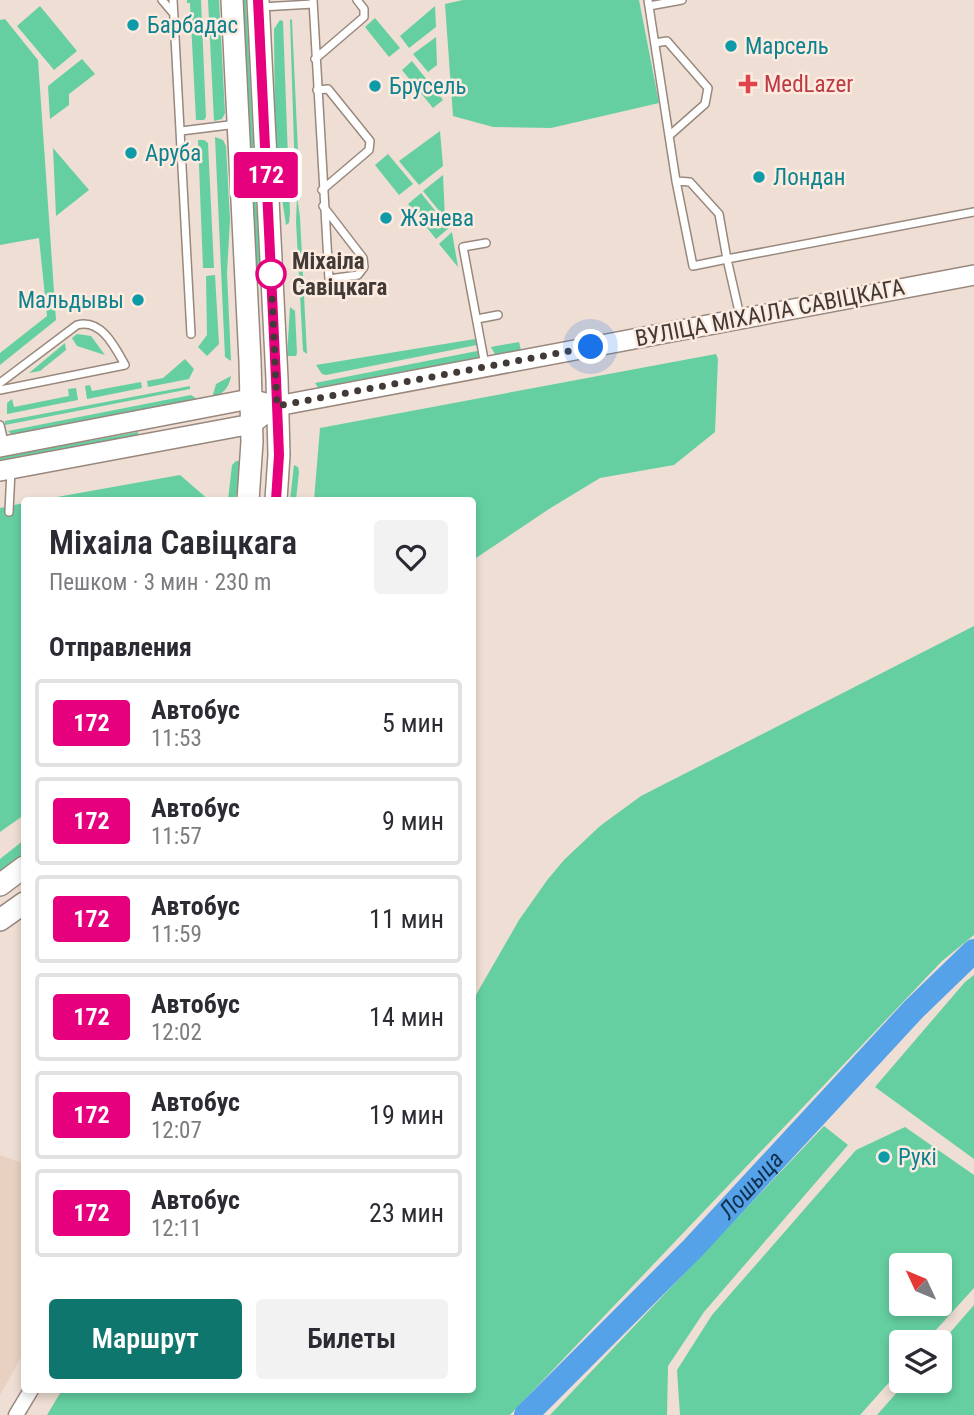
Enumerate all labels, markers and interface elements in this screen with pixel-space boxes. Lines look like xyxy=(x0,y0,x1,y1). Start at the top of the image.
place label: Барбадас xyxy=(147,12,238,39)
marker: Барбадас xyxy=(125,17,141,33)
place label: Марсель xyxy=(745,33,829,60)
marker: Марсель xyxy=(723,38,739,54)
place label: MedLazer xyxy=(764,71,853,98)
place label: Брусель xyxy=(389,73,466,100)
marker: MedLazer xyxy=(738,74,758,94)
marker: Брусель xyxy=(367,78,383,94)
place label: Аруба xyxy=(145,140,201,167)
marker: Аруба xyxy=(123,145,139,161)
line badge: 172 xyxy=(226,152,306,198)
text: 172 xyxy=(248,161,284,189)
place label: Лондан xyxy=(773,164,845,191)
marker: Лондан xyxy=(751,169,767,185)
place label: Жэнева xyxy=(400,205,474,232)
marker: Жэнева xyxy=(378,210,394,226)
place label: Міхаіла Савіцкага xyxy=(292,248,388,301)
marker: Міхаіла Савіцкага xyxy=(256,259,286,289)
street label: ВУЛІЦА МІХАІЛА САВІЦКАГА xyxy=(633,274,907,352)
place label: Мальдывы xyxy=(18,287,124,314)
marker: Мальдывы xyxy=(130,292,146,308)
your location xyxy=(573,329,608,364)
button: heart xyxy=(374,520,448,594)
text: Міхаіла Савіцкага xyxy=(49,523,297,562)
text: Пешком · 3 мин · 230 m xyxy=(49,569,271,596)
text: Отправления xyxy=(49,632,192,662)
text: Автобус xyxy=(151,695,240,725)
text: 5 мин xyxy=(382,708,444,738)
text: 172 xyxy=(73,709,110,737)
text: 11:53 xyxy=(151,725,202,752)
text: Автобус xyxy=(151,793,240,823)
text: 9 мин xyxy=(382,806,444,836)
text: 172 xyxy=(73,807,110,835)
text: 11:57 xyxy=(151,823,202,850)
text: Автобус xyxy=(151,891,240,921)
text: 11 мин xyxy=(369,904,444,934)
text: 172 xyxy=(73,905,110,933)
text: 11:59 xyxy=(151,921,202,948)
text: Автобус xyxy=(151,989,240,1019)
text: 14 мин xyxy=(369,1002,444,1032)
text: 172 xyxy=(73,1003,110,1031)
text: 12:02 xyxy=(151,1019,202,1046)
text: Автобус xyxy=(151,1087,240,1117)
text: 19 мин xyxy=(369,1100,444,1130)
text: 172 xyxy=(73,1101,110,1129)
text: 12:07 xyxy=(151,1117,202,1144)
place label: Рукі xyxy=(898,1144,937,1171)
water label: Лошыца xyxy=(713,1145,789,1225)
marker: Рукі xyxy=(876,1149,892,1165)
text: Автобус xyxy=(151,1185,240,1215)
text: 23 мин xyxy=(369,1198,444,1228)
text: 172 xyxy=(73,1199,110,1227)
text: 12:11 xyxy=(151,1215,202,1242)
north arrow xyxy=(889,1253,952,1316)
map controls xyxy=(889,1253,952,1393)
button: Маршрут xyxy=(49,1299,242,1379)
button: Билеты xyxy=(256,1299,448,1379)
button: layers xyxy=(889,1330,952,1393)

